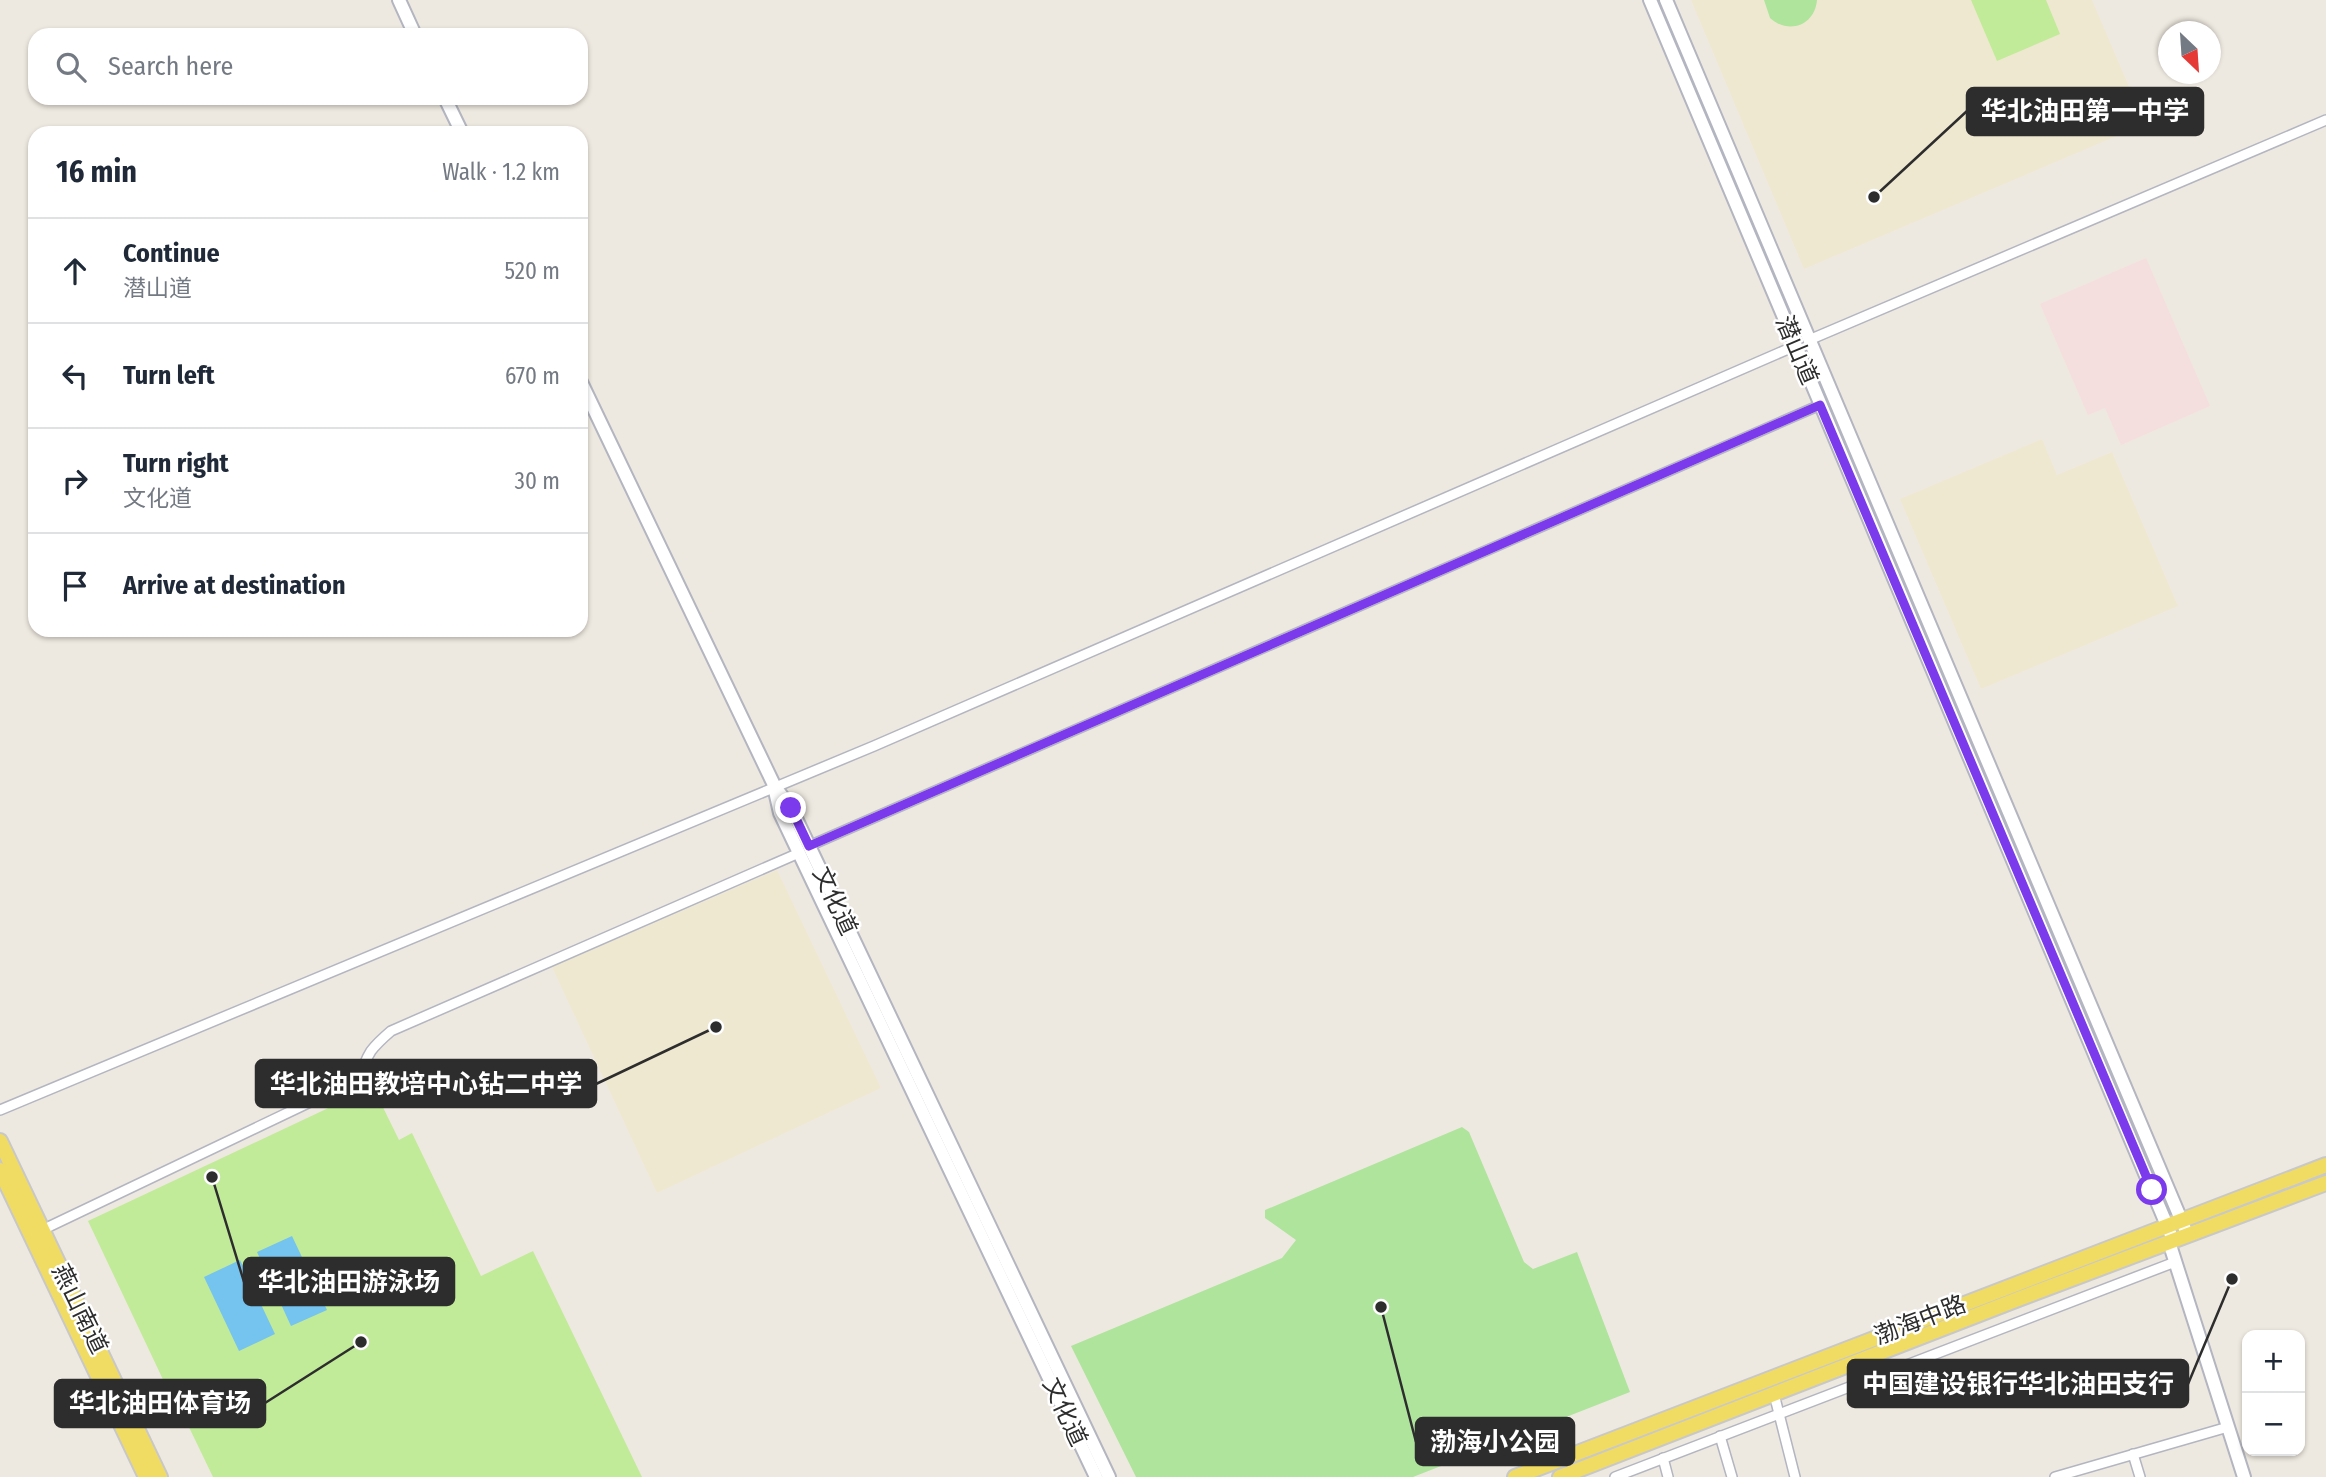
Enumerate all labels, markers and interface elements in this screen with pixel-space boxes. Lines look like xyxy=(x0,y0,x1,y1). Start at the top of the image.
north arrow xyxy=(2158,21,2221,84)
search box xyxy=(28,28,588,105)
icon: search xyxy=(52,48,90,86)
text: Search here xyxy=(108,51,233,82)
callout: 华北油田第一中学 xyxy=(1967,88,2203,135)
text: 华北油田第一中学 xyxy=(1981,96,2189,127)
text: 16 min xyxy=(56,154,137,190)
text: Walk · 1.2 km xyxy=(442,158,560,186)
text: Continue xyxy=(123,238,220,269)
icon: ahead xyxy=(56,252,94,290)
text: 520 m xyxy=(504,257,560,285)
text: 潜山道 xyxy=(123,274,192,302)
street label: 潜山道 xyxy=(1770,311,1824,389)
icon: left xyxy=(56,357,94,395)
text: Turn left xyxy=(123,360,215,391)
text: 670 m xyxy=(505,362,560,390)
text: Turn right xyxy=(123,448,229,479)
icon: right xyxy=(56,462,94,500)
text: 30 m xyxy=(515,467,560,495)
text: 文化道 xyxy=(123,484,192,512)
icon: arrive xyxy=(56,567,94,605)
text: Arrive at destination xyxy=(123,570,346,601)
route end xyxy=(775,792,806,823)
street label: 文化道 xyxy=(807,862,863,940)
callout: 华北油田教培中心钻二中学 xyxy=(256,1060,596,1107)
text: 华北油田教培中心钻二中学 xyxy=(270,1069,582,1100)
route start xyxy=(2136,1174,2167,1205)
callout: 华北油田游泳场 xyxy=(244,1258,454,1305)
street label: 燕山南道 xyxy=(46,1260,114,1358)
text: 华北油田游泳场 xyxy=(258,1267,440,1298)
street label: 渤海中路 xyxy=(1870,1290,1970,1350)
map controls xyxy=(2242,1330,2305,1456)
button: + xyxy=(2242,1330,2305,1393)
callout: 中国建设银行华北油田支行 xyxy=(1848,1360,2188,1407)
text: 中国建设银行华北油田支行 xyxy=(1862,1369,2174,1400)
street label: 文化道 xyxy=(1037,1373,1093,1451)
callout: 华北油田体育场 xyxy=(55,1380,265,1427)
text: 华北油田体育场 xyxy=(69,1388,251,1419)
button: − xyxy=(2242,1393,2305,1456)
callout: 渤海小公园 xyxy=(1416,1418,1574,1465)
text: 渤海小公园 xyxy=(1430,1427,1560,1458)

